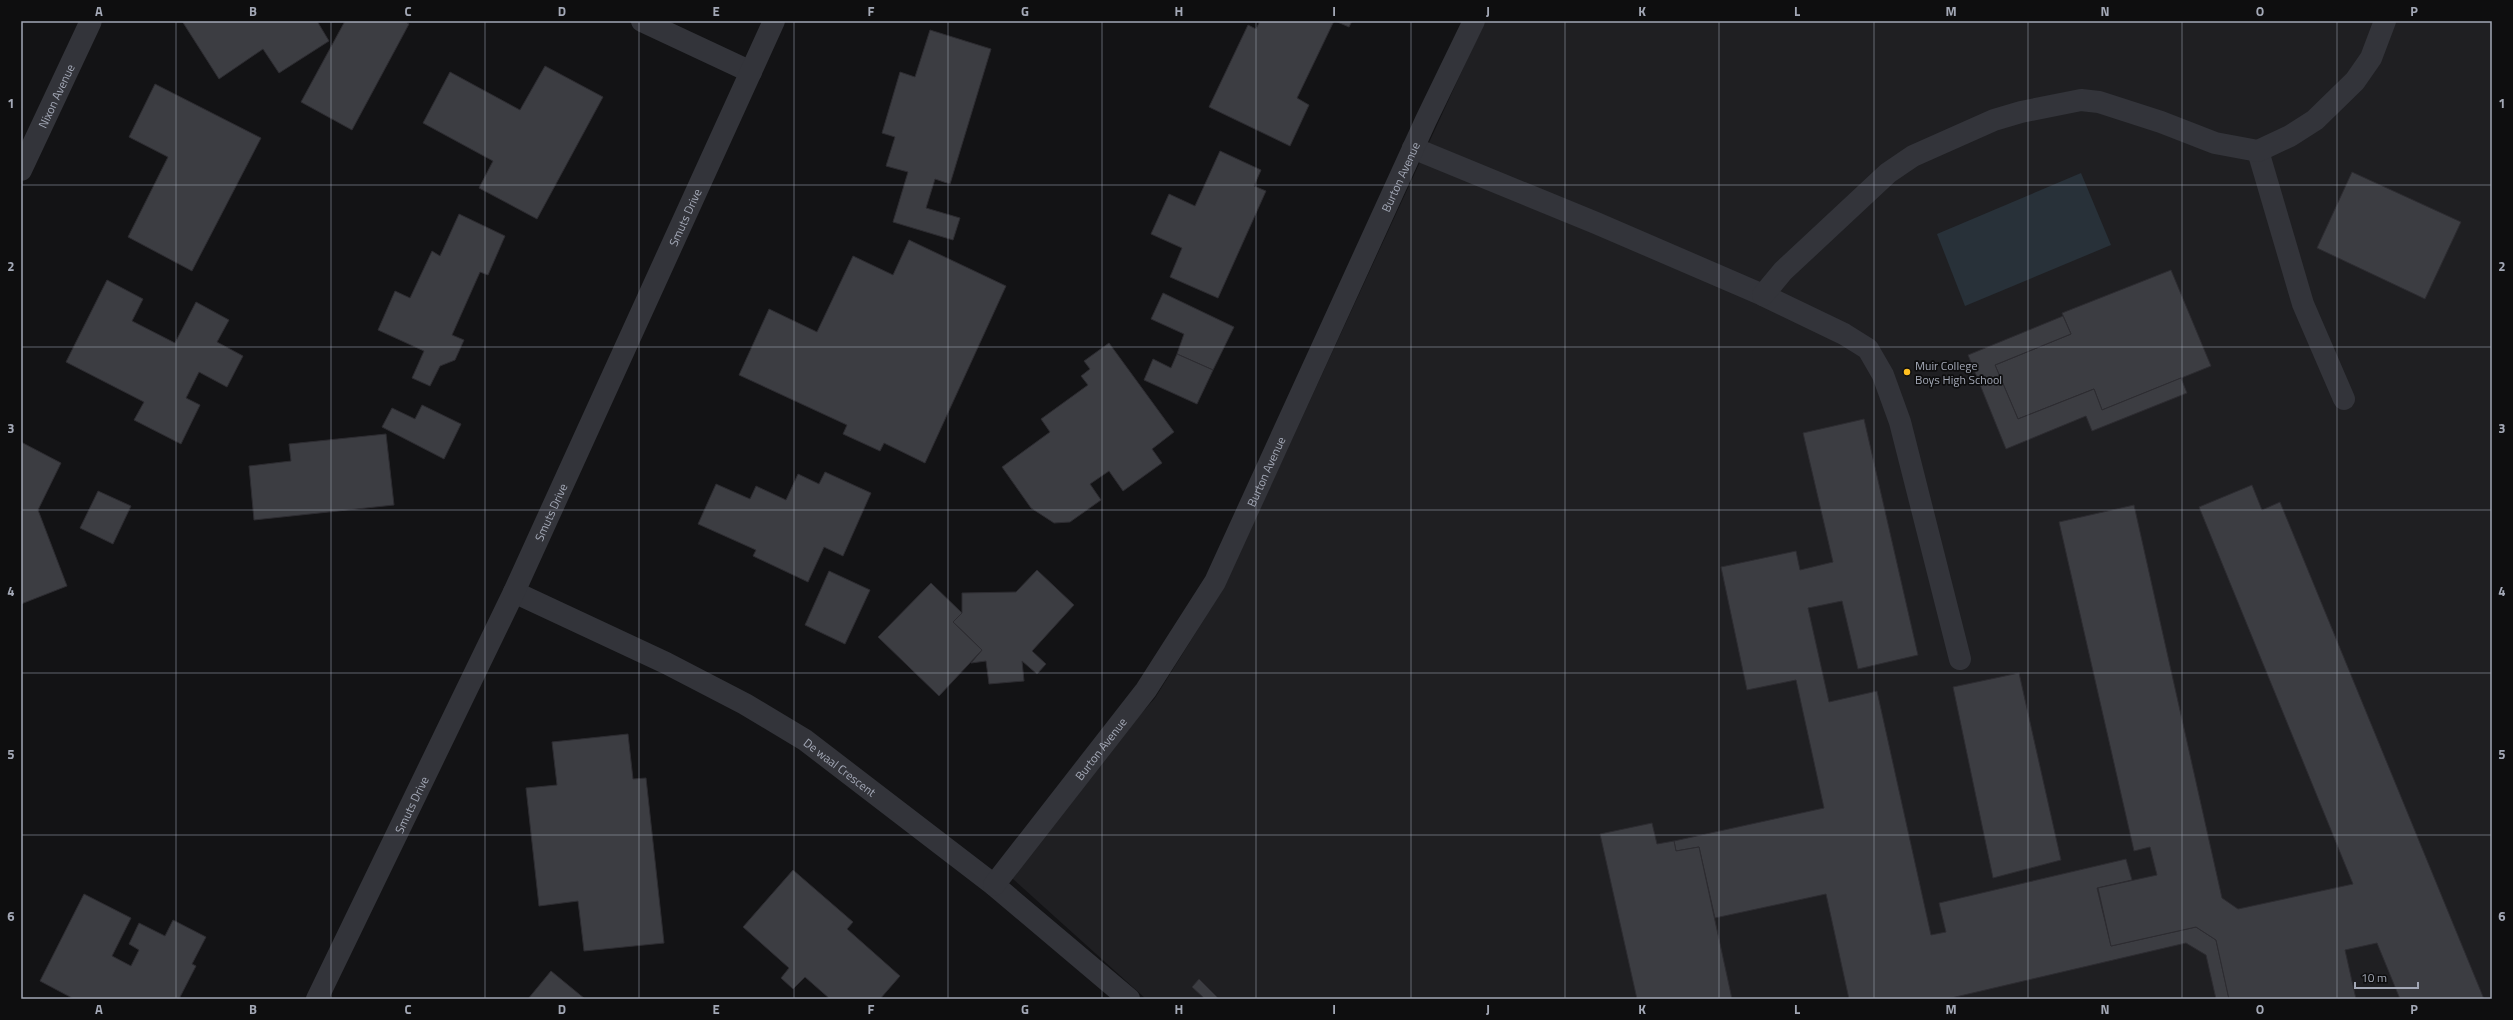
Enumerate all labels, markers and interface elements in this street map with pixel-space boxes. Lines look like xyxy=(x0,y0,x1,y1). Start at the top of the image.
text: A xyxy=(95,1,103,21)
text: B xyxy=(249,1,257,21)
text: C xyxy=(404,1,412,21)
text: D xyxy=(558,1,566,21)
text: E xyxy=(712,1,720,21)
text: F xyxy=(868,1,875,21)
text: G xyxy=(1021,1,1029,21)
text: H xyxy=(1175,1,1183,21)
text: I xyxy=(1332,1,1336,21)
text: J xyxy=(1486,1,1490,21)
text: K xyxy=(1638,1,1646,21)
text: L xyxy=(1794,1,1800,21)
text: M xyxy=(1945,1,1957,21)
text: N xyxy=(2100,1,2110,21)
text: O xyxy=(2256,1,2264,21)
text: P xyxy=(2410,1,2418,21)
street label: Nixon Avenue xyxy=(33,60,79,131)
text: 1 xyxy=(7,93,15,113)
text: 1 xyxy=(2498,93,2506,113)
street label: Burton Avenue xyxy=(1376,139,1424,215)
street label: Smuts Drive xyxy=(663,185,706,249)
text: 2 xyxy=(7,256,15,276)
text: 2 xyxy=(2498,256,2506,276)
place label: Muir College Boys High School xyxy=(1915,356,2002,389)
marker: Muir College Boys High School xyxy=(1902,367,1912,377)
text: 3 xyxy=(7,418,15,438)
text: 3 xyxy=(2498,418,2506,438)
street label: Burton Avenue xyxy=(1241,433,1290,510)
street label: Smuts Drive xyxy=(529,480,572,544)
text: 4 xyxy=(7,581,15,601)
text: 4 xyxy=(2498,581,2506,601)
street label: Burton Avenue xyxy=(1070,713,1131,784)
street label: De waal Crescent xyxy=(800,733,881,801)
text: 5 xyxy=(7,744,15,764)
text: 5 xyxy=(2498,744,2506,764)
street label: Smuts Drive xyxy=(389,773,433,836)
text: 6 xyxy=(7,906,15,926)
text: 6 xyxy=(2498,906,2506,926)
scale bar xyxy=(2355,964,2418,990)
text: 10 m xyxy=(2361,968,2387,987)
text: A xyxy=(95,999,103,1019)
text: B xyxy=(249,999,257,1019)
text: C xyxy=(404,999,412,1019)
text: D xyxy=(558,999,566,1019)
text: E xyxy=(712,999,720,1019)
text: F xyxy=(868,999,875,1019)
text: G xyxy=(1021,999,1029,1019)
text: H xyxy=(1175,999,1183,1019)
text: I xyxy=(1332,999,1336,1019)
text: J xyxy=(1486,999,1490,1019)
text: K xyxy=(1638,999,1646,1019)
text: L xyxy=(1794,999,1800,1019)
text: M xyxy=(1945,999,1957,1019)
text: N xyxy=(2100,999,2110,1019)
text: O xyxy=(2256,999,2264,1019)
text: P xyxy=(2410,999,2418,1019)

